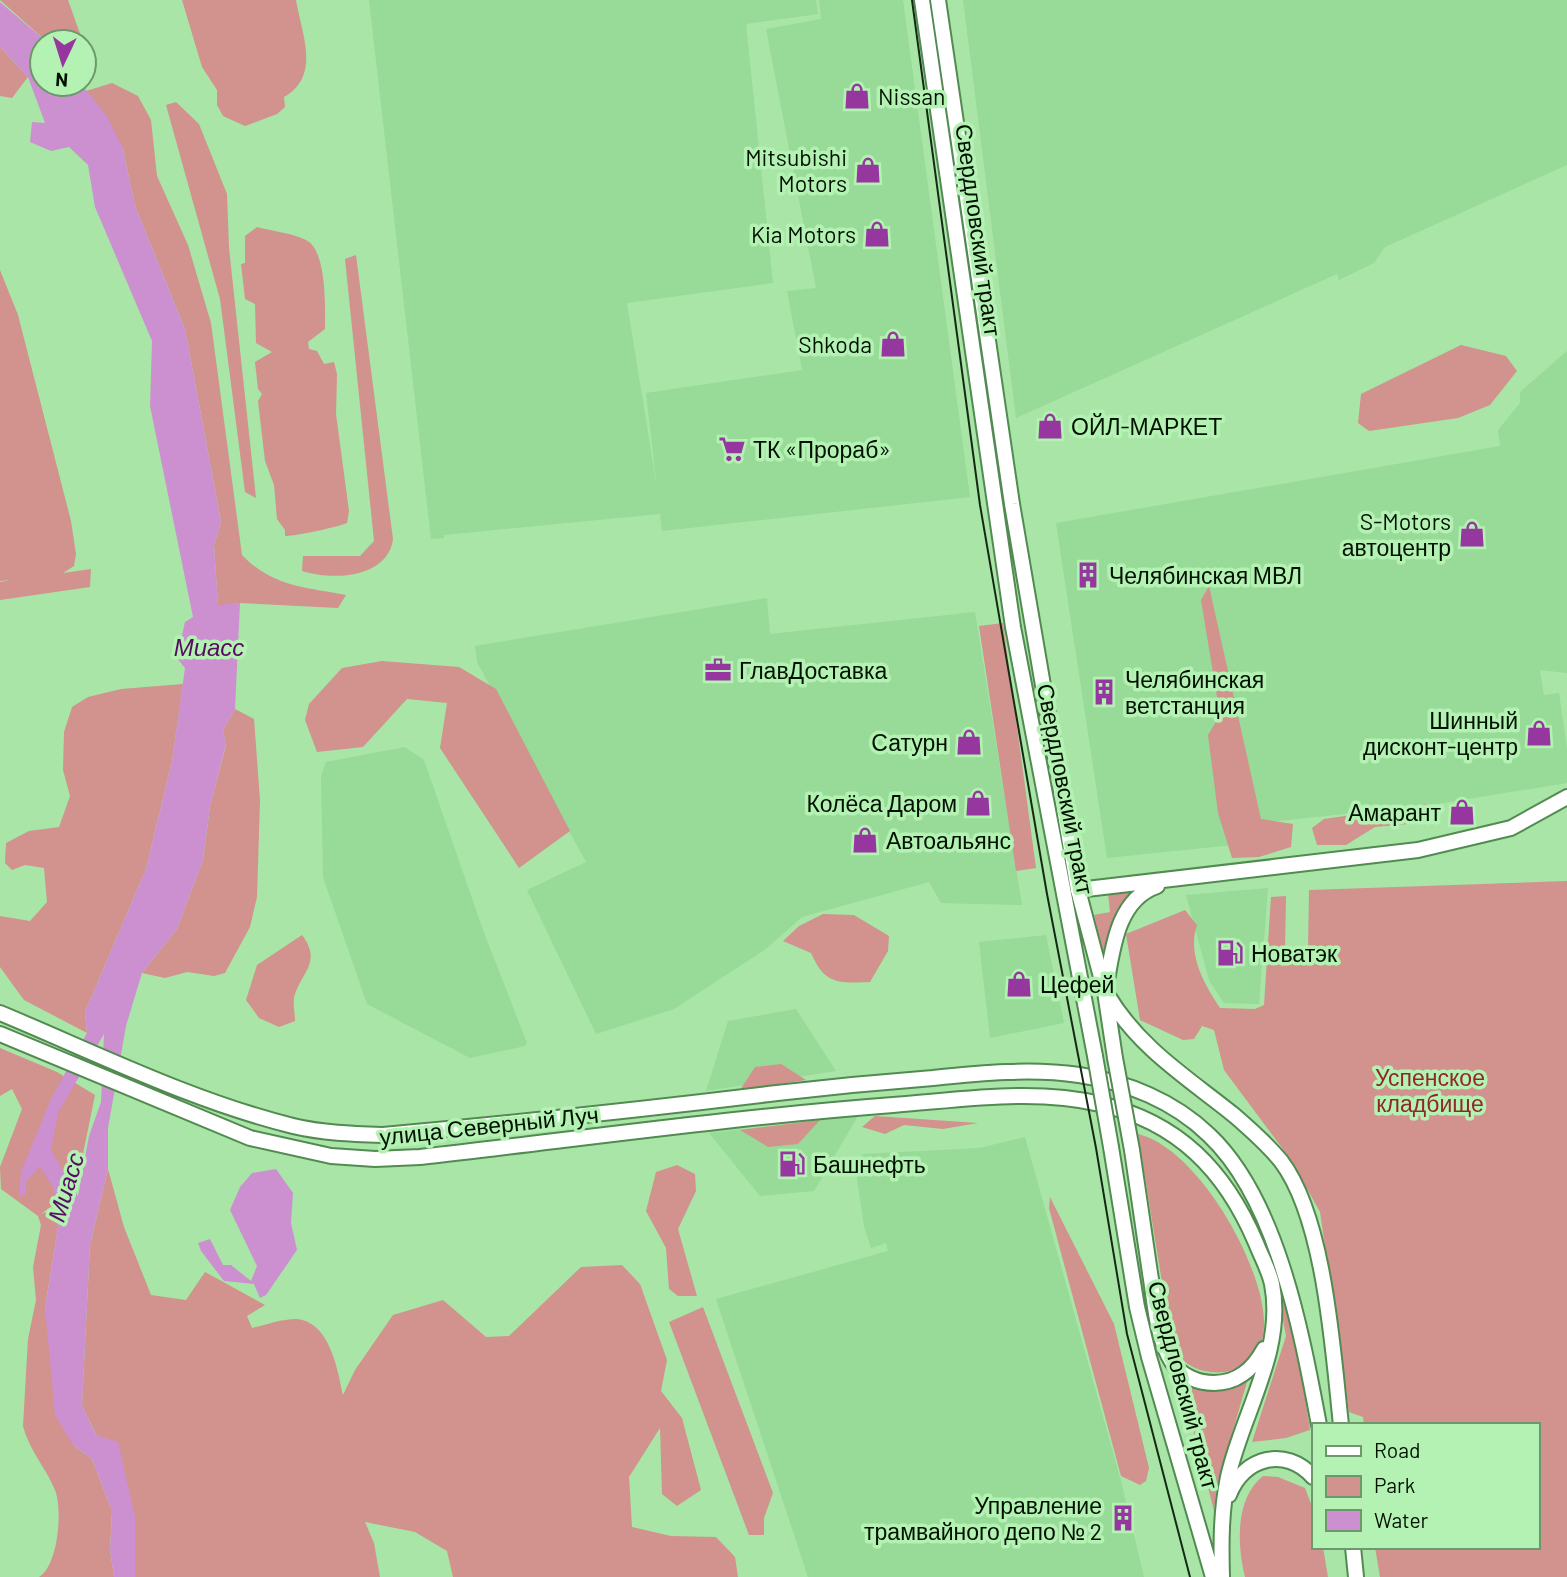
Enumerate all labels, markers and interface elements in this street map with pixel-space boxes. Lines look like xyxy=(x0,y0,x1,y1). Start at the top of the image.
north arrow xyxy=(28,28,98,98)
text: N xyxy=(55,69,69,92)
shop icon: Nissan xyxy=(842,81,872,111)
place label: Nissan xyxy=(878,82,945,110)
street label: Свердловский тракт xyxy=(950,122,1008,339)
place label: Mitsubishi Motors xyxy=(745,143,847,197)
shop icon: Mitsubishi Motors xyxy=(853,155,883,185)
shop icon: Kia Motors xyxy=(862,219,892,249)
place label: Kia Motors xyxy=(751,220,856,248)
shop icon: Shkoda xyxy=(878,329,908,359)
place label: Shkoda xyxy=(798,330,872,358)
shop icon: ОЙЛ-МАРКЕТ xyxy=(1035,411,1065,441)
place label: ОЙЛ-МАРКЕТ xyxy=(1071,412,1222,440)
supermarket icon: ТК «Прораб» xyxy=(717,434,747,464)
place label: ТК «Прораб» xyxy=(753,435,891,463)
place label: S-Motors автоцентр xyxy=(1342,507,1451,561)
shop icon: S-Motors автоцентр xyxy=(1457,519,1487,549)
building icon: Челябинская МВЛ xyxy=(1073,560,1103,590)
place label: Челябинская МВЛ xyxy=(1109,561,1302,589)
water label: Миасс xyxy=(174,632,244,661)
office icon: ГлавДоставка xyxy=(703,655,733,685)
place label: ГлавДоставка xyxy=(739,656,888,684)
place label: Челябинская ветстанция xyxy=(1125,665,1264,719)
building icon: Челябинская ветстанция xyxy=(1089,677,1119,707)
street label: Свердловский тракт xyxy=(1032,681,1100,897)
place label: Шинный дисконт-центр xyxy=(1363,706,1518,760)
shop icon: Шинный дисконт-центр xyxy=(1524,718,1554,748)
shop icon: Сатурн xyxy=(954,727,984,757)
place label: Сатурн xyxy=(871,728,948,756)
shop icon: Колёса Даром xyxy=(963,788,993,818)
place label: Колёса Даром xyxy=(806,789,957,817)
shop icon: Амарант xyxy=(1447,797,1477,827)
place label: Амарант xyxy=(1348,798,1441,826)
shop icon: Автоальянс xyxy=(850,825,880,855)
place label: Автоальянс xyxy=(886,826,1011,854)
fuel station icon: Новатэк xyxy=(1215,938,1245,968)
place label: Новатэк xyxy=(1251,939,1338,967)
shop icon: Цефей xyxy=(1004,969,1034,999)
place label: Цефей xyxy=(1040,970,1114,998)
park label: Успенское кладбище xyxy=(1375,1063,1485,1117)
street label: улица Северный Луч xyxy=(378,1100,600,1150)
water label: Миасс xyxy=(41,1149,89,1225)
fuel station icon: Башнефть xyxy=(777,1149,807,1179)
place label: Башнефть xyxy=(813,1150,926,1178)
street label: Свердловский тракт xyxy=(1143,1278,1225,1493)
legend xyxy=(1312,1423,1539,1549)
text: Road xyxy=(1374,1437,1420,1462)
text: Park xyxy=(1374,1472,1415,1497)
place label: Управление трамвайного депо № 2 xyxy=(864,1491,1102,1545)
building icon: Управление трамвайного депо № 2 xyxy=(1108,1503,1138,1533)
text: Water xyxy=(1374,1507,1429,1532)

